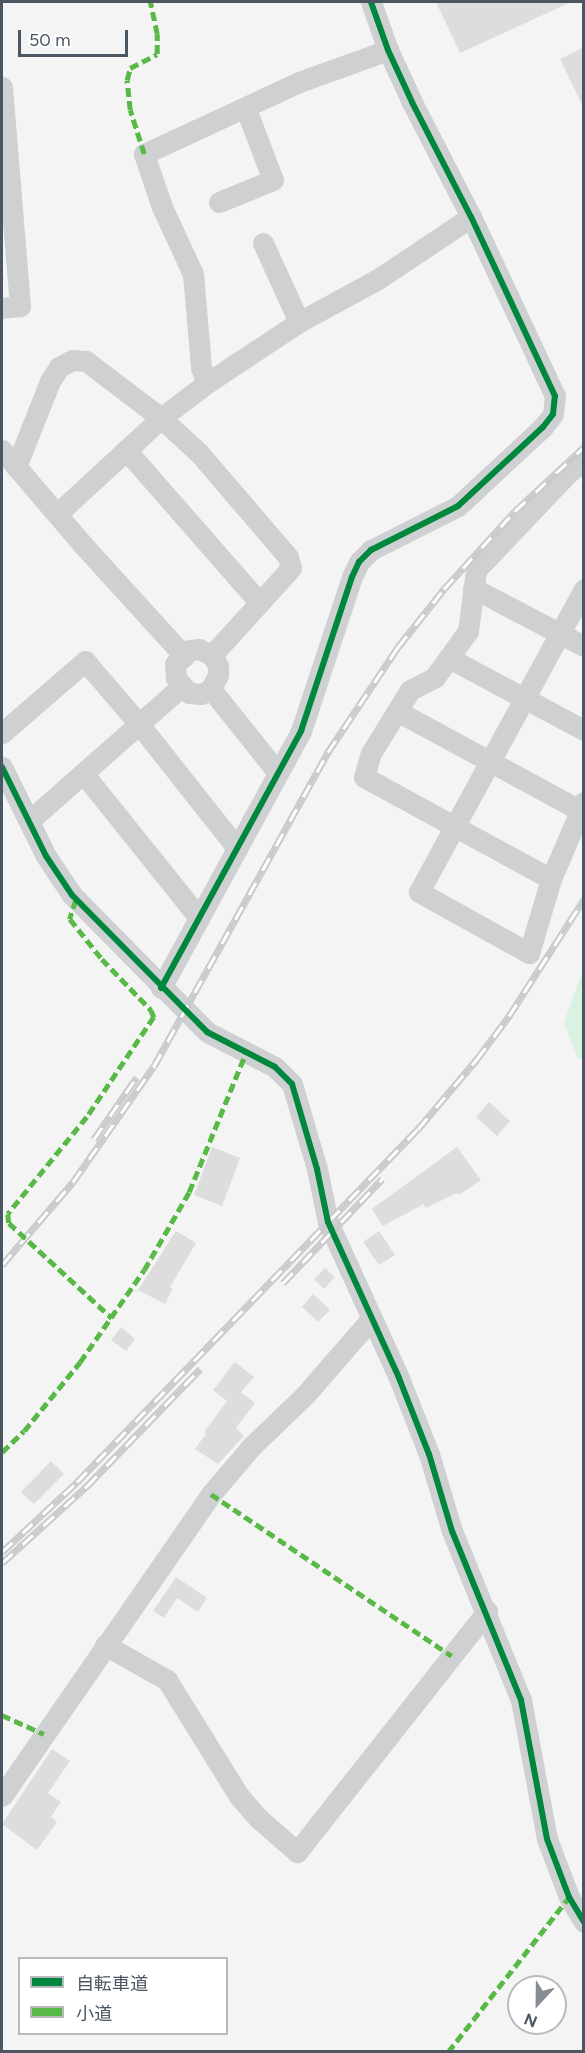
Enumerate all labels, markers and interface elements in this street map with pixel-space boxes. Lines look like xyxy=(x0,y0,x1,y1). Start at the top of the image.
scale bar xyxy=(21,18,130,56)
text: 50 m xyxy=(29,29,71,51)
legend xyxy=(18,1957,228,2035)
text: 自転車道 xyxy=(76,1973,148,1995)
north arrow xyxy=(507,1975,567,2035)
text: 小道 xyxy=(76,2003,112,2025)
text: N xyxy=(522,2009,540,2031)

